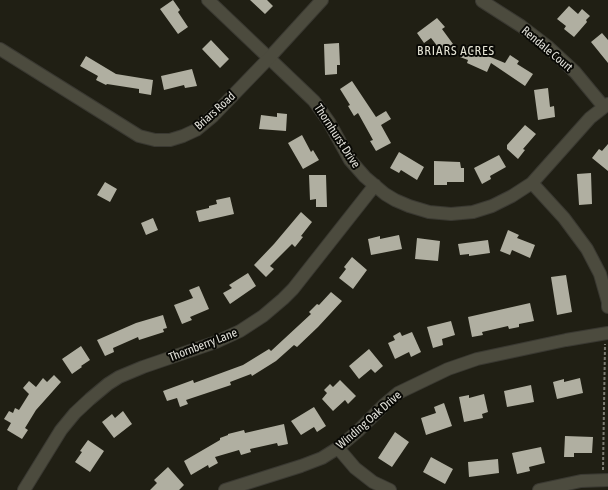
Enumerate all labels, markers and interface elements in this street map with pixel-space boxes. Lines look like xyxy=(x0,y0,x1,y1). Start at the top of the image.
street label: Rendale Court xyxy=(518,23,576,75)
district label: BRIARS ACRES xyxy=(417,43,495,59)
street label: Briars Road xyxy=(192,89,238,133)
street label: Thornhurst Drive xyxy=(311,101,363,171)
street label: Thornberry Lane xyxy=(167,325,239,365)
street label: Winding Oak Drive xyxy=(334,388,404,452)

